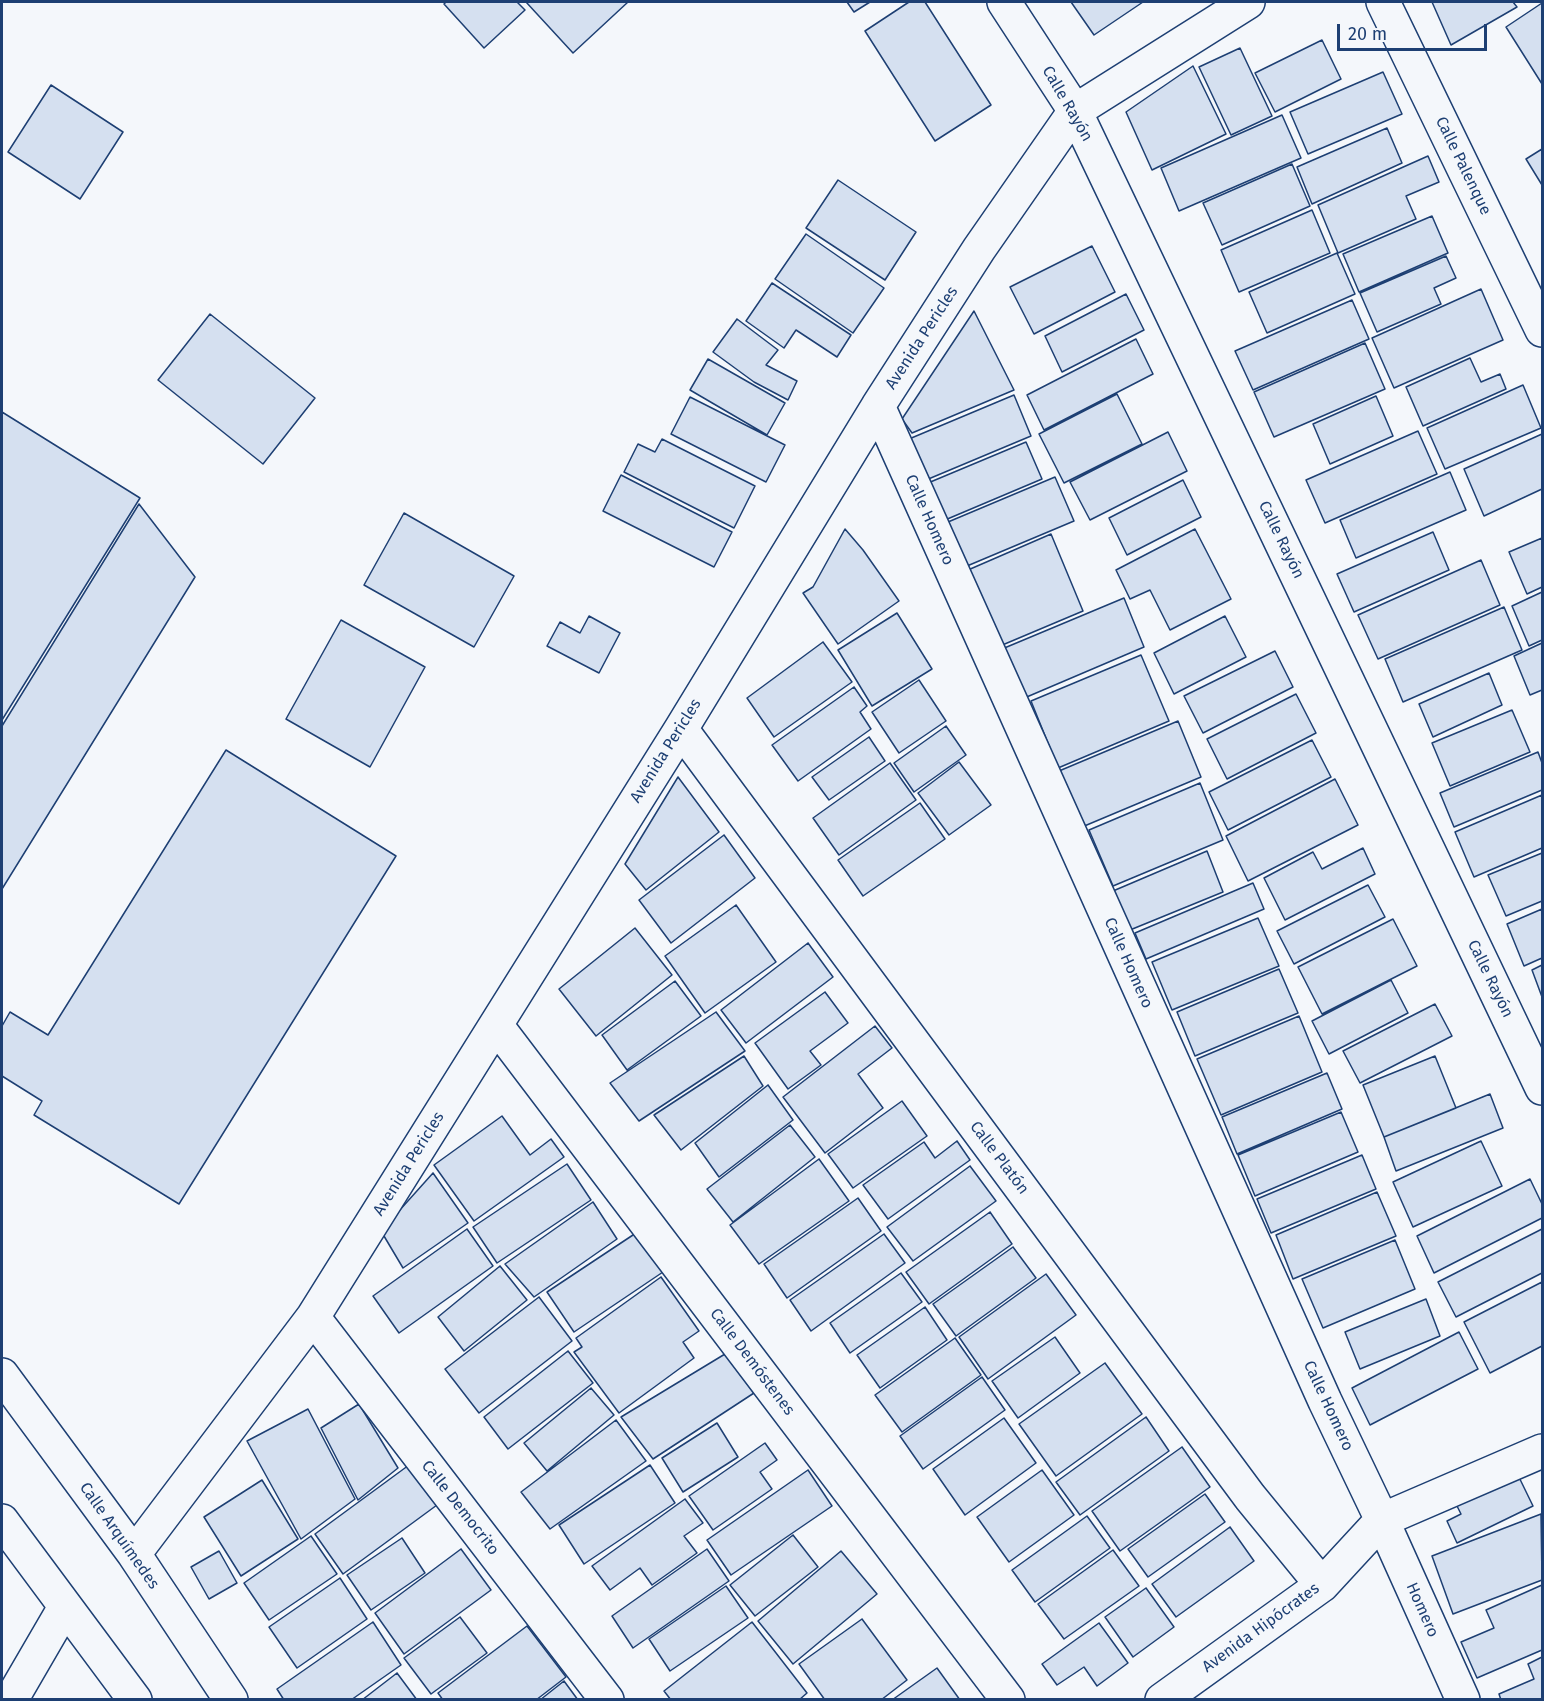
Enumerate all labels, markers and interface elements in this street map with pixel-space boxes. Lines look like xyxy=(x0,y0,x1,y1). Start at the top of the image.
scale bar xyxy=(1340,12,1490,50)
text: 20 m xyxy=(1348,23,1387,45)
street label: Calle Rayón xyxy=(1038,63,1096,145)
street label: Calle Palenque xyxy=(1431,114,1495,218)
street label: Avenida Pericles xyxy=(882,283,962,393)
street label: Calle Homero xyxy=(900,472,958,568)
street label: Calle Rayón xyxy=(1254,498,1308,582)
street label: Avenida Pericles xyxy=(626,696,706,806)
street label: Calle Homero xyxy=(1099,915,1157,1011)
street label: Calle Rayón xyxy=(1463,937,1517,1021)
street label: Avenida Pericles xyxy=(369,1109,449,1219)
street label: Calle Platón xyxy=(965,1118,1033,1198)
street label: Calle Demóstenes xyxy=(706,1305,798,1419)
street label: Calle Homero xyxy=(1299,1358,1357,1454)
street label: Calle Democrito xyxy=(417,1457,503,1559)
street label: Calle Arquímedes xyxy=(75,1479,163,1593)
street label: Avenida Hipócrates xyxy=(1199,1579,1323,1677)
street label: Homero xyxy=(1401,1580,1443,1640)

